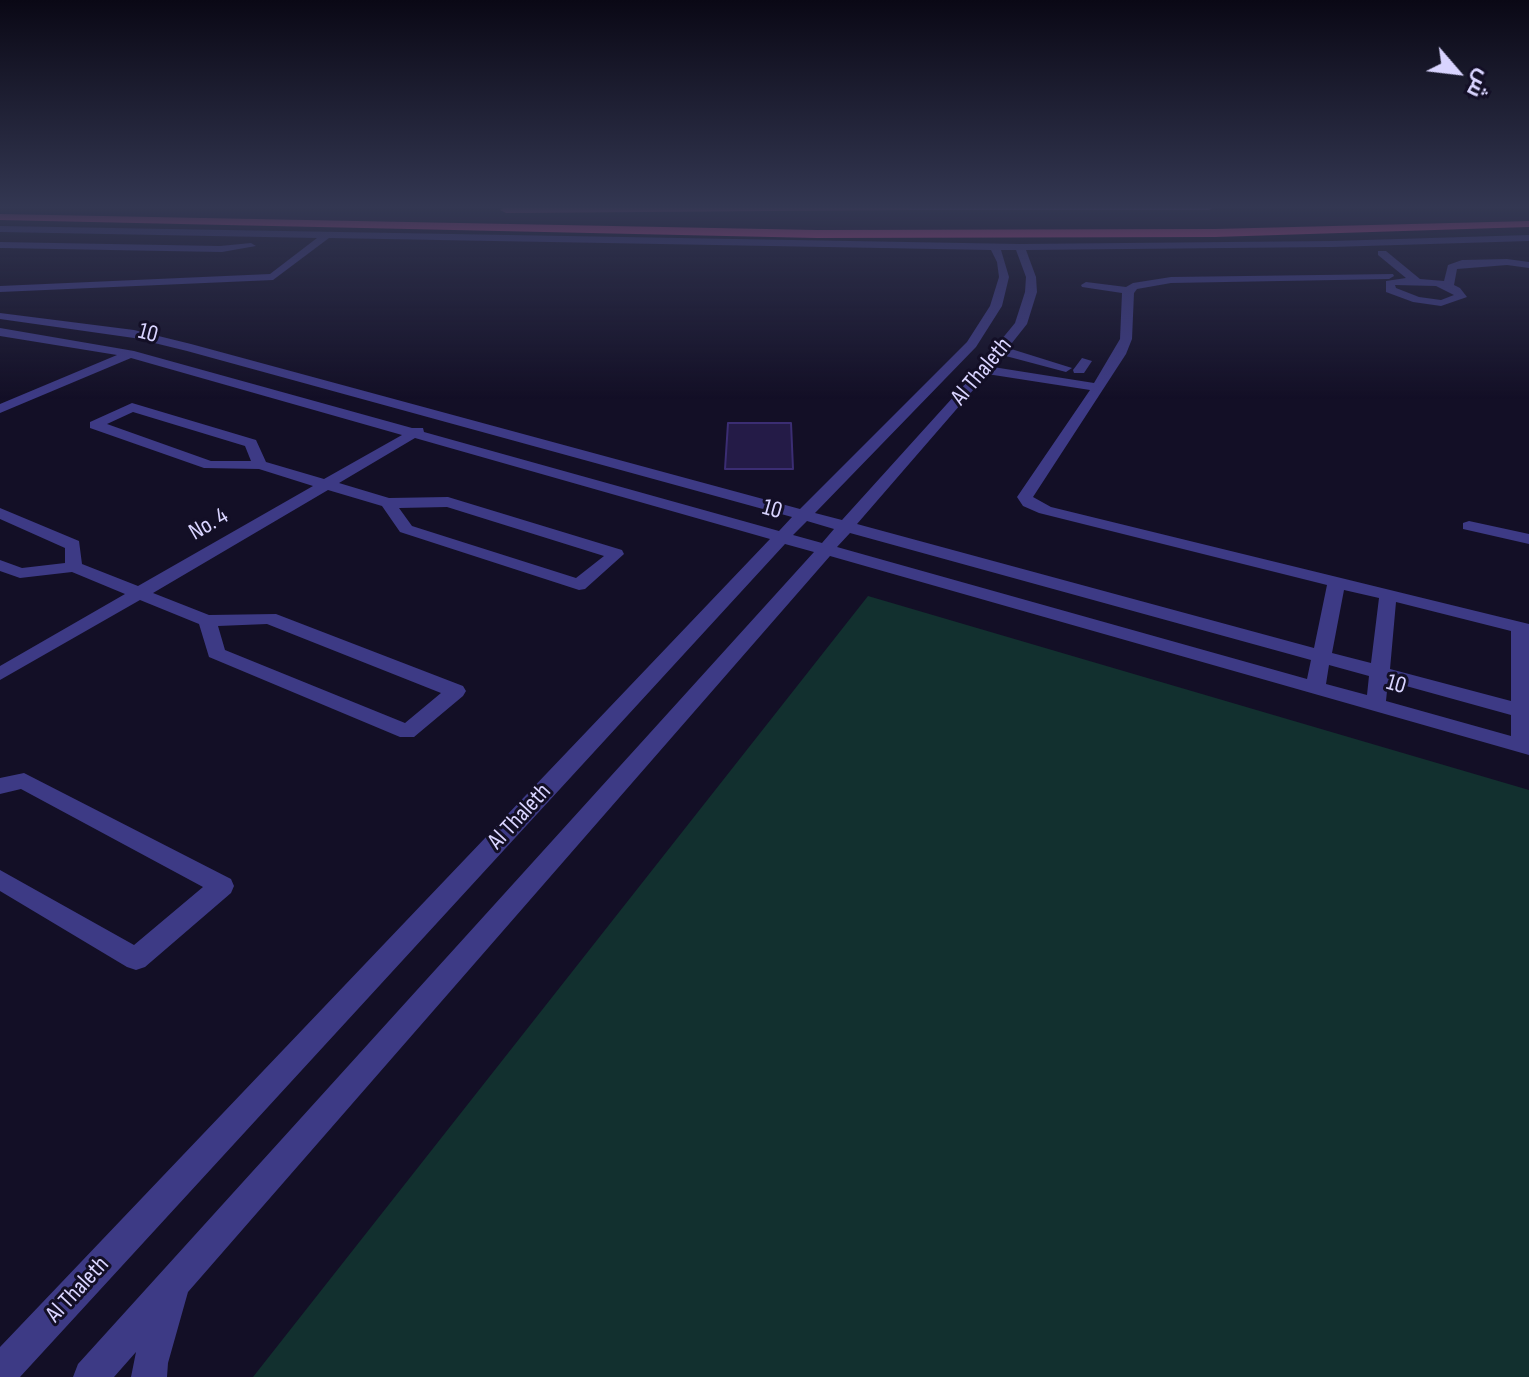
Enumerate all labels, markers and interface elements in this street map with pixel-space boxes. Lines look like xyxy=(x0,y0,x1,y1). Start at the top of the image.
north arrow xyxy=(1417,32,1497,112)
text: ش xyxy=(1460,65,1497,102)
street label: 10 xyxy=(135,318,161,350)
street label: Al Thaleth xyxy=(945,332,1019,412)
street label: 10 xyxy=(759,494,785,526)
street label: No. 4 xyxy=(184,502,234,548)
street label: 10 xyxy=(1383,669,1409,701)
street label: Al Thaleth xyxy=(482,778,558,856)
street label: Al Thaleth xyxy=(40,1251,116,1329)

